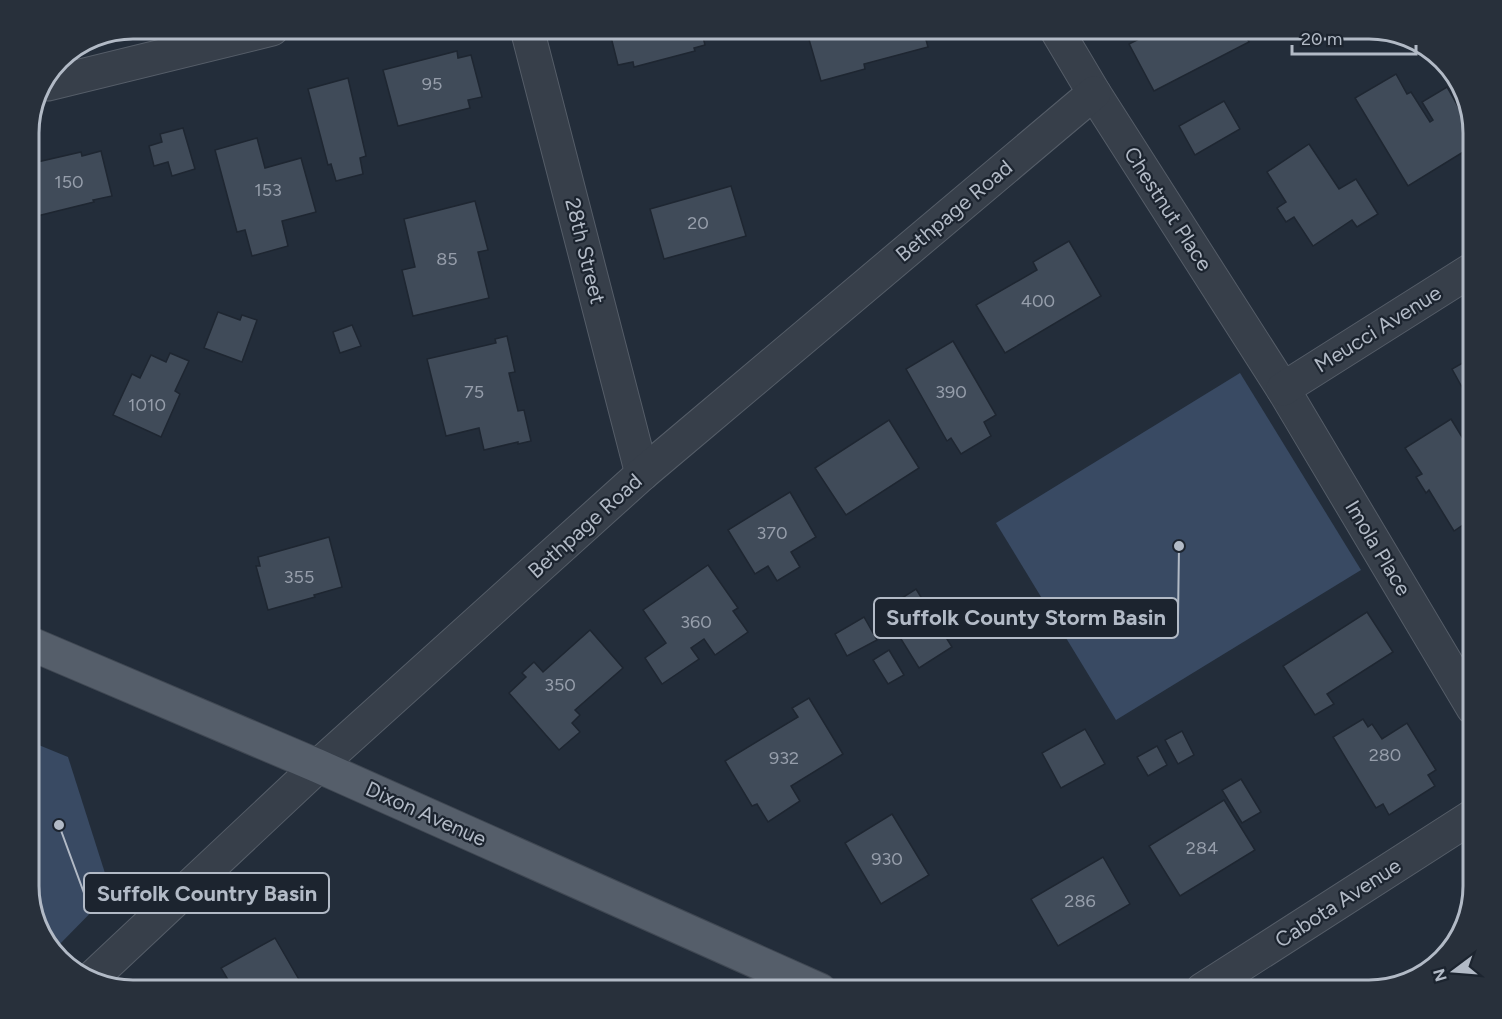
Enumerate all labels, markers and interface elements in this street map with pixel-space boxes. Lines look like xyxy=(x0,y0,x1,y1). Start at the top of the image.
scale bar xyxy=(1292,18,1416,56)
text: 20 m xyxy=(1301,28,1342,50)
house number: 95 xyxy=(422,73,442,95)
street label: Chestnut Place xyxy=(1119,142,1218,275)
street label: Bethpage Road xyxy=(890,155,1017,267)
house number: 150 xyxy=(54,171,84,193)
house number: 153 xyxy=(254,179,282,201)
street label: 28th Street xyxy=(560,195,611,306)
house number: 20 xyxy=(687,212,709,234)
house number: 85 xyxy=(436,248,458,270)
street label: Meucci Avenue xyxy=(1310,280,1446,378)
house number: 400 xyxy=(1021,290,1055,312)
house number: 75 xyxy=(464,381,484,403)
house number: 390 xyxy=(935,381,967,403)
house number: 1010 xyxy=(128,394,166,416)
street label: Bethpage Road xyxy=(523,468,647,583)
street label: Imola Place xyxy=(1340,496,1417,600)
house number: 370 xyxy=(757,522,788,544)
house number: 355 xyxy=(284,566,314,588)
callout: Suffolk County Storm Basin xyxy=(874,598,1178,638)
text: Suffolk County Storm Basin xyxy=(886,604,1166,631)
house number: 360 xyxy=(680,611,712,633)
house number: 350 xyxy=(544,674,576,696)
house number: 280 xyxy=(1369,744,1401,766)
house number: 932 xyxy=(769,747,799,769)
street label: Dixon Avenue xyxy=(362,776,490,851)
house number: 284 xyxy=(1186,837,1218,859)
house number: 930 xyxy=(871,848,903,870)
street label: Cabota Avenue xyxy=(1270,853,1405,953)
callout: Suffolk Country Basin xyxy=(84,873,329,913)
text: Suffolk Country Basin xyxy=(97,880,317,907)
house number: 286 xyxy=(1064,890,1096,912)
north arrow xyxy=(1424,941,1484,1001)
text: N xyxy=(1429,966,1451,984)

